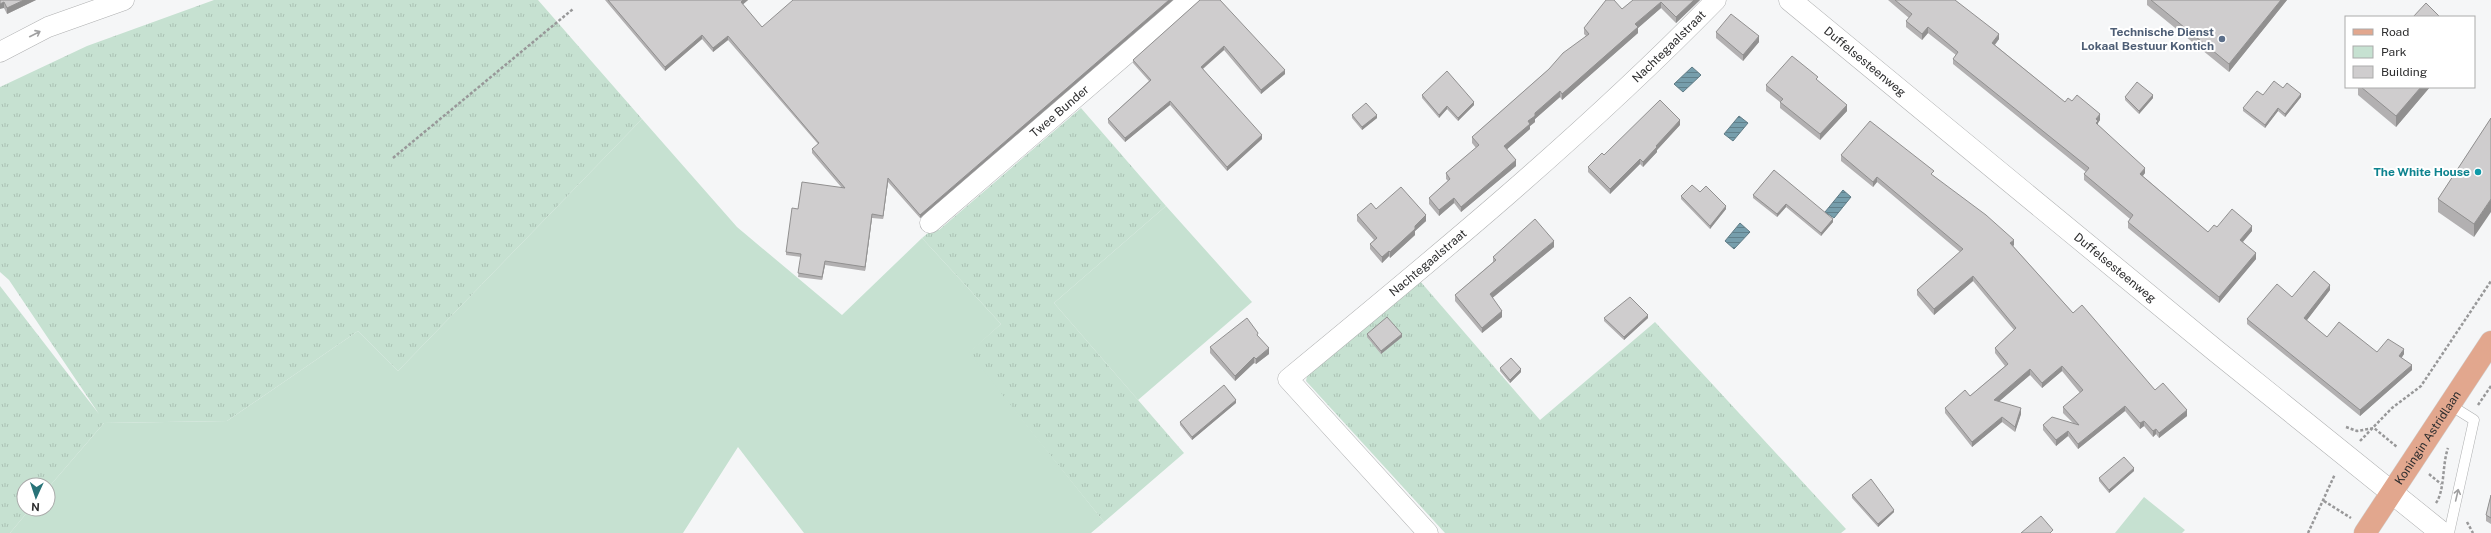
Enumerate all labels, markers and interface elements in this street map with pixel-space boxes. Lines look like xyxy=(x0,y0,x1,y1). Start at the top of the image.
street label: Nachtegaalstraat xyxy=(1629,7,1709,85)
legend xyxy=(2345,16,2475,88)
street label: Duffelsesteenweg xyxy=(1821,24,1909,99)
place label: Technische Dienst Lokaal Bestuur Kontich xyxy=(2081,25,2214,53)
text: Road xyxy=(2381,25,2409,39)
one-way arrow xyxy=(28,30,40,37)
marker: Technische Dienst Lokaal Bestuur Kontich xyxy=(2217,34,2227,44)
text: Park xyxy=(2381,45,2407,59)
text: Building xyxy=(2381,65,2427,79)
street label: Twee Bunder xyxy=(1027,82,1092,141)
place label: The White House xyxy=(2373,165,2470,179)
marker: The White House xyxy=(2473,167,2483,177)
street label: Nachtegaalstraat xyxy=(1386,226,1470,299)
street label: Duffelsesteenweg xyxy=(2071,230,2159,306)
street label: Koningin Astridlaan xyxy=(2392,388,2464,487)
north arrow xyxy=(16,477,56,517)
one-way arrow xyxy=(2454,489,2462,502)
text: N xyxy=(31,501,40,513)

